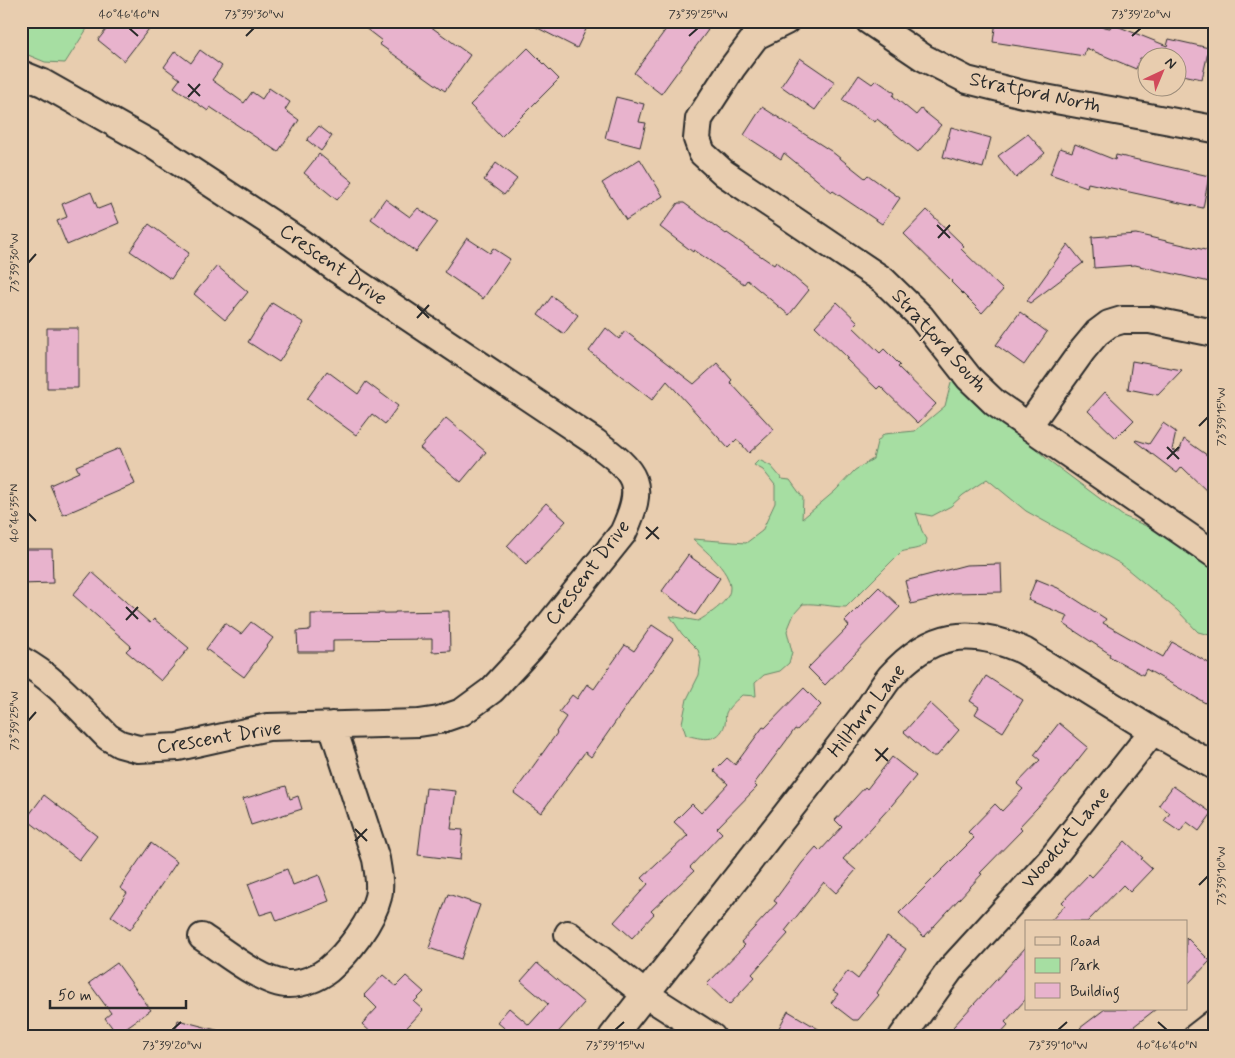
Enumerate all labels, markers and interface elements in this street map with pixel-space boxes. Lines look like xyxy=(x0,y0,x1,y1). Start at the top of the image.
text: 40°46'40"N xyxy=(99,7,159,23)
text: 73°39'30"W xyxy=(224,7,284,23)
text: 73°39'25"W xyxy=(668,7,728,23)
text: 73°39'20"W xyxy=(1111,7,1171,23)
north arrow xyxy=(1138,48,1188,98)
text: N xyxy=(1161,54,1180,73)
street label: Stratford North xyxy=(966,66,1103,122)
street label: Crescent Drive xyxy=(274,218,392,312)
text: 73°39'30"W xyxy=(7,233,23,293)
street label: Stratford South xyxy=(884,283,993,400)
text: 73°39'15"W xyxy=(1214,388,1230,446)
text: 40°46'35"N xyxy=(7,484,23,542)
street label: Crescent Drive xyxy=(539,515,637,631)
street label: Hillturn Lane xyxy=(822,658,912,764)
text: 73°39'25"W xyxy=(7,691,23,751)
street label: Crescent Drive xyxy=(155,715,283,761)
street label: Woodcut Lane xyxy=(1015,781,1117,895)
text: 73°39'10"W xyxy=(1214,846,1230,906)
legend xyxy=(1025,920,1188,1010)
text: Road xyxy=(1070,932,1100,952)
text: Park xyxy=(1070,956,1100,976)
scale bar xyxy=(50,978,186,1010)
text: Building xyxy=(1070,982,1120,1003)
text: 50 m xyxy=(58,986,92,1006)
text: 73°39'20"W xyxy=(142,1038,202,1054)
text: 73°39'15"W xyxy=(586,1038,644,1054)
text: 73°39'10"W xyxy=(1028,1038,1088,1054)
text: 40°46'40"N xyxy=(1137,1038,1197,1054)

